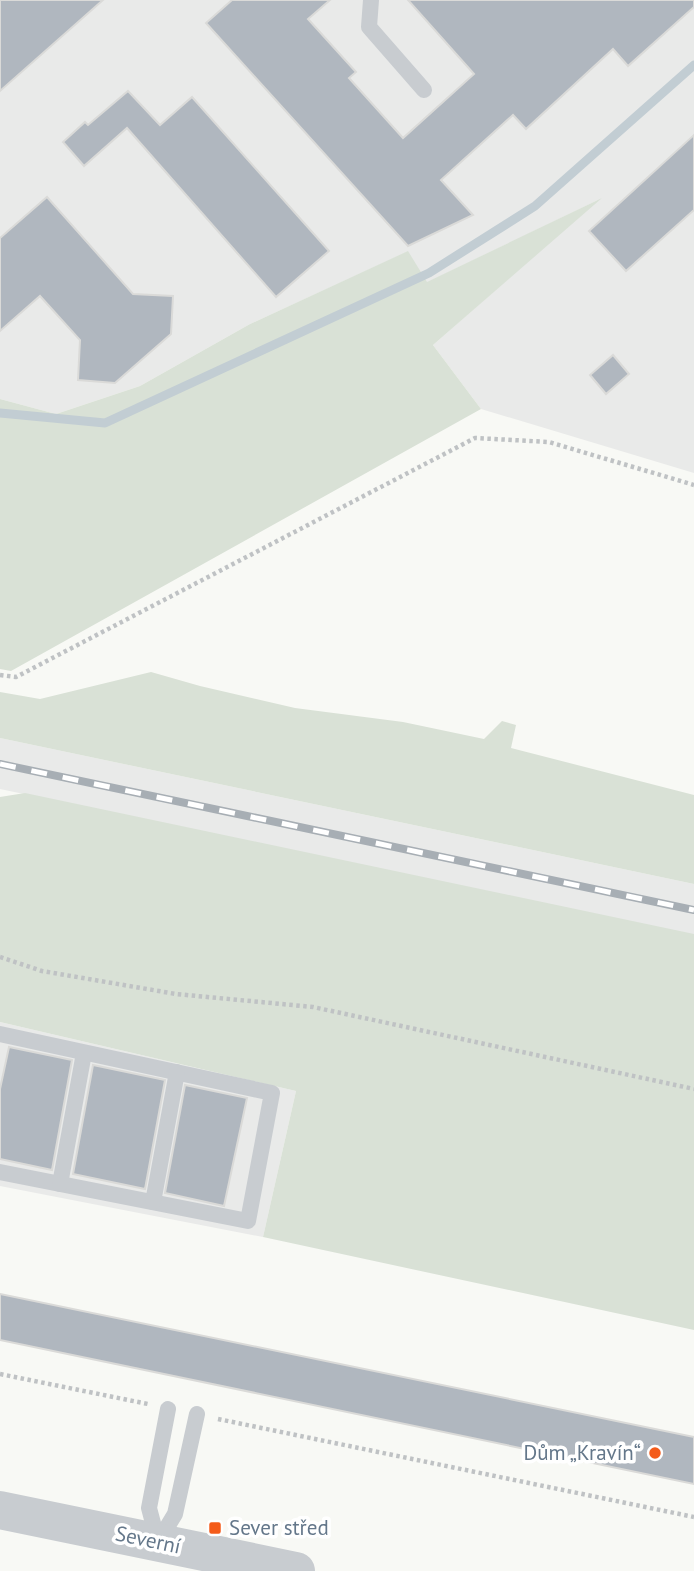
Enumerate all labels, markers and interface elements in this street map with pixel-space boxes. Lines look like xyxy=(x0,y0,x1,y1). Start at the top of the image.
place label: Dům „Kravín“ xyxy=(523,1439,641,1466)
marker: Dům „Kravín“ xyxy=(647,1445,663,1461)
place label: Sever střed xyxy=(229,1514,329,1541)
street label: Severní xyxy=(113,1519,184,1560)
marker: Sever střed xyxy=(207,1520,223,1536)

